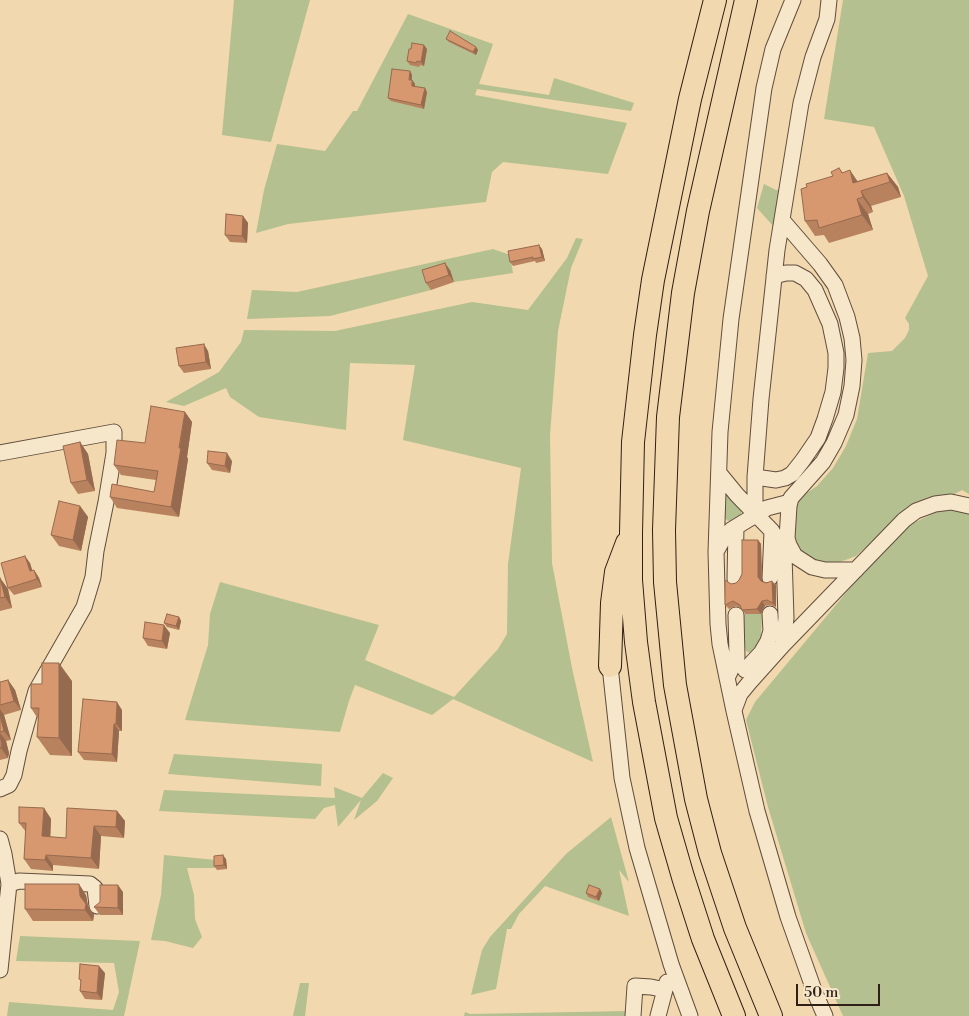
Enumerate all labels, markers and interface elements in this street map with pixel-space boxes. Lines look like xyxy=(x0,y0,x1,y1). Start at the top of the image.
scale bar xyxy=(799,974,883,1006)
text: 50 m xyxy=(804,983,838,1002)

